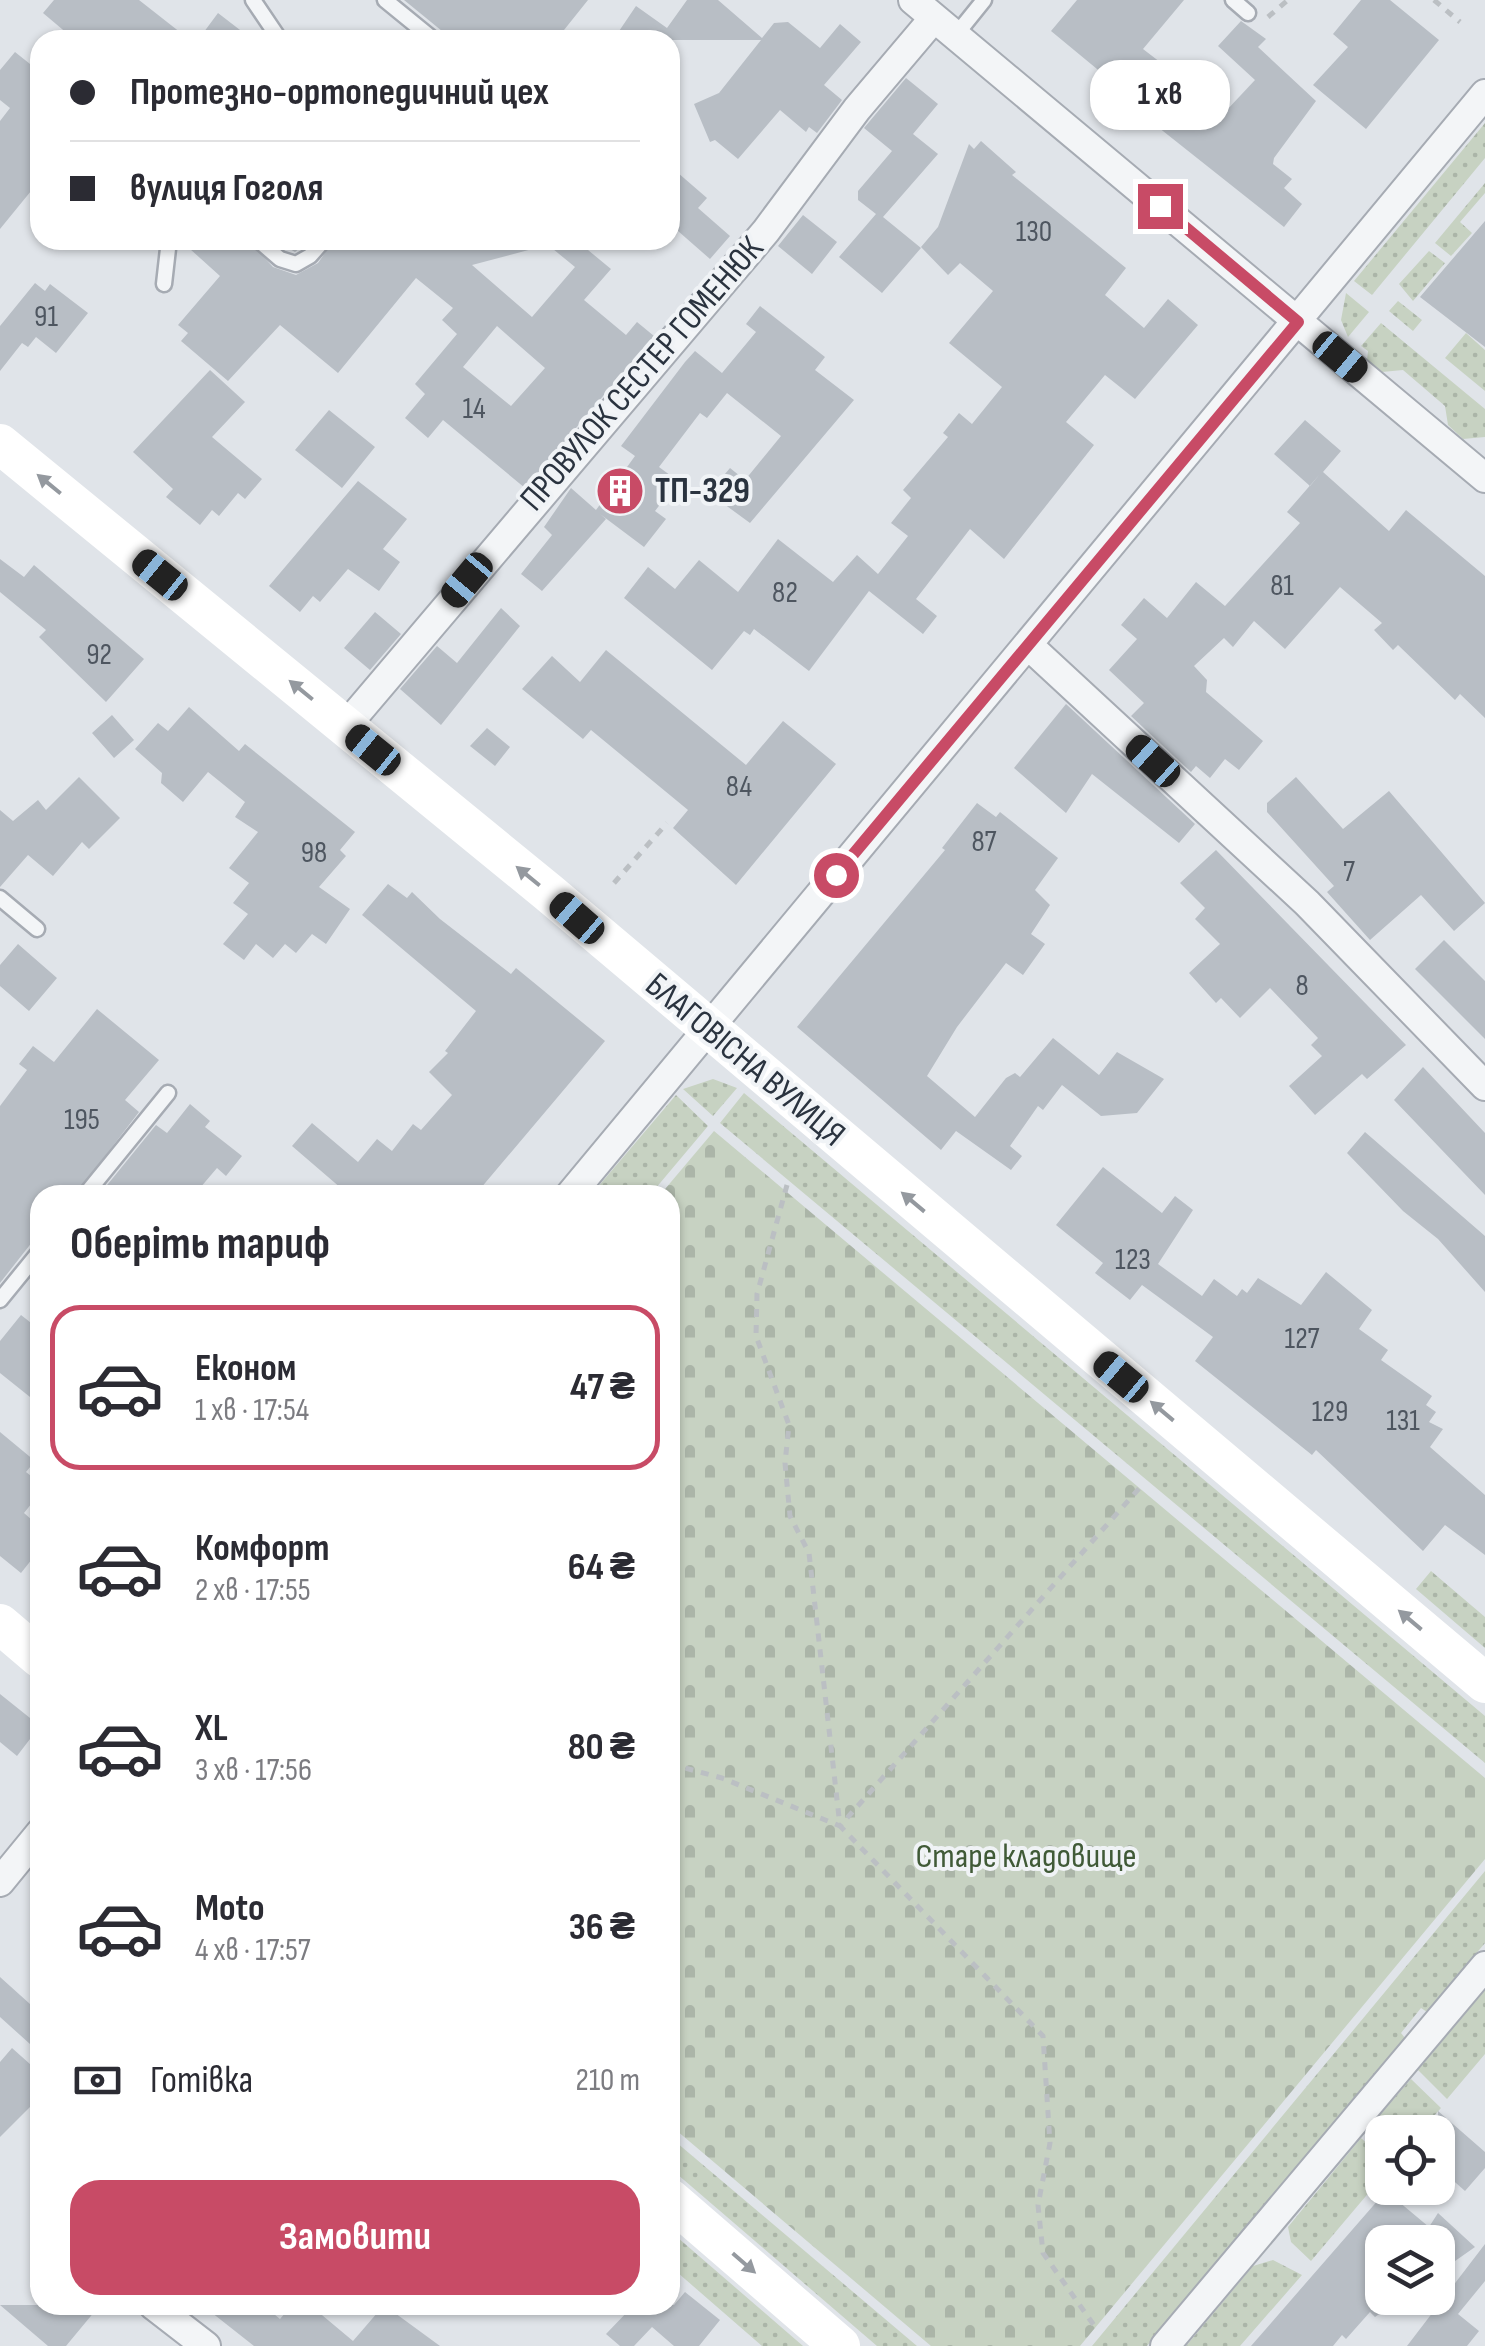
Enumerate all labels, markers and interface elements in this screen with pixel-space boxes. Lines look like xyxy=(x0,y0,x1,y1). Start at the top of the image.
callout: 1 хв xyxy=(1090,61,1230,131)
text: Протезно-ортопедичний цех xyxy=(130,70,549,115)
text: 1 хв xyxy=(1138,75,1182,114)
text: вулиця Гоголя xyxy=(130,166,324,211)
route end xyxy=(1138,184,1183,229)
house number: 130 xyxy=(1016,214,1052,250)
street label: ПРОВУЛОК СЕСТЕР ГОМЕНЮК xyxy=(511,228,773,520)
house number: 91 xyxy=(34,299,58,335)
car xyxy=(1307,326,1373,388)
house number: 14 xyxy=(462,391,486,427)
building icon: ТП-329 xyxy=(594,465,646,517)
place label: ТП-329 xyxy=(655,470,750,513)
one-way arrow xyxy=(37,474,62,495)
car xyxy=(127,544,193,606)
car xyxy=(436,547,498,613)
house number: 81 xyxy=(1270,568,1294,604)
house number: 82 xyxy=(772,575,798,611)
house number: 92 xyxy=(86,637,112,673)
one-way arrow xyxy=(288,680,313,702)
car xyxy=(340,719,406,781)
car xyxy=(1121,730,1185,792)
house number: 84 xyxy=(726,769,752,805)
house number: 87 xyxy=(971,824,997,860)
house number: 98 xyxy=(301,835,327,871)
route start xyxy=(814,853,859,898)
house number: 7 xyxy=(1343,854,1355,890)
one-way arrow xyxy=(515,866,541,887)
car xyxy=(545,887,609,949)
street label: БЛАГОВІСНА ВУЛИЦЯ xyxy=(636,964,854,1156)
house number: 8 xyxy=(1295,968,1309,1004)
house number: 195 xyxy=(64,1102,100,1138)
one-way arrow xyxy=(900,1192,925,1213)
text: Оберіть тариф xyxy=(70,1217,330,1272)
house number: 123 xyxy=(1115,1242,1151,1278)
house number: 127 xyxy=(1284,1321,1320,1357)
icon: car xyxy=(75,1343,165,1433)
text: Економ xyxy=(195,1346,296,1391)
car xyxy=(1088,1346,1154,1408)
text: 47 ₴ xyxy=(570,1365,635,1410)
text: 1 хв · 17:54 xyxy=(195,1391,309,1430)
house number: 129 xyxy=(1312,1394,1348,1430)
one-way arrow xyxy=(1149,1401,1174,1422)
house number: 131 xyxy=(1386,1403,1420,1439)
icon: car xyxy=(75,1523,165,1613)
text: Комфорт xyxy=(195,1526,329,1571)
text: 64 ₴ xyxy=(568,1545,635,1590)
text: 2 хв · 17:55 xyxy=(195,1571,311,1610)
one-way arrow xyxy=(1398,1610,1423,1632)
icon: car xyxy=(75,1703,165,1793)
text: XL xyxy=(195,1706,228,1751)
text: 80 ₴ xyxy=(568,1725,635,1770)
text: 3 хв · 17:56 xyxy=(195,1751,312,1790)
park label: Старе кладовище xyxy=(915,1835,1137,1878)
icon: car xyxy=(75,1883,165,1973)
text: Moto xyxy=(195,1886,265,1931)
text: 36 ₴ xyxy=(569,1905,635,1950)
text: 4 хв · 17:57 xyxy=(195,1931,311,1970)
icon: cash xyxy=(70,2053,125,2108)
text: Готівка xyxy=(150,2058,253,2103)
text: 210 m xyxy=(576,2061,640,2100)
map controls xyxy=(1365,2115,1455,2315)
button: locate xyxy=(1365,2115,1455,2205)
button: Замовити xyxy=(70,2180,640,2295)
button: layers xyxy=(1365,2225,1455,2315)
one-way arrow xyxy=(731,2252,756,2274)

